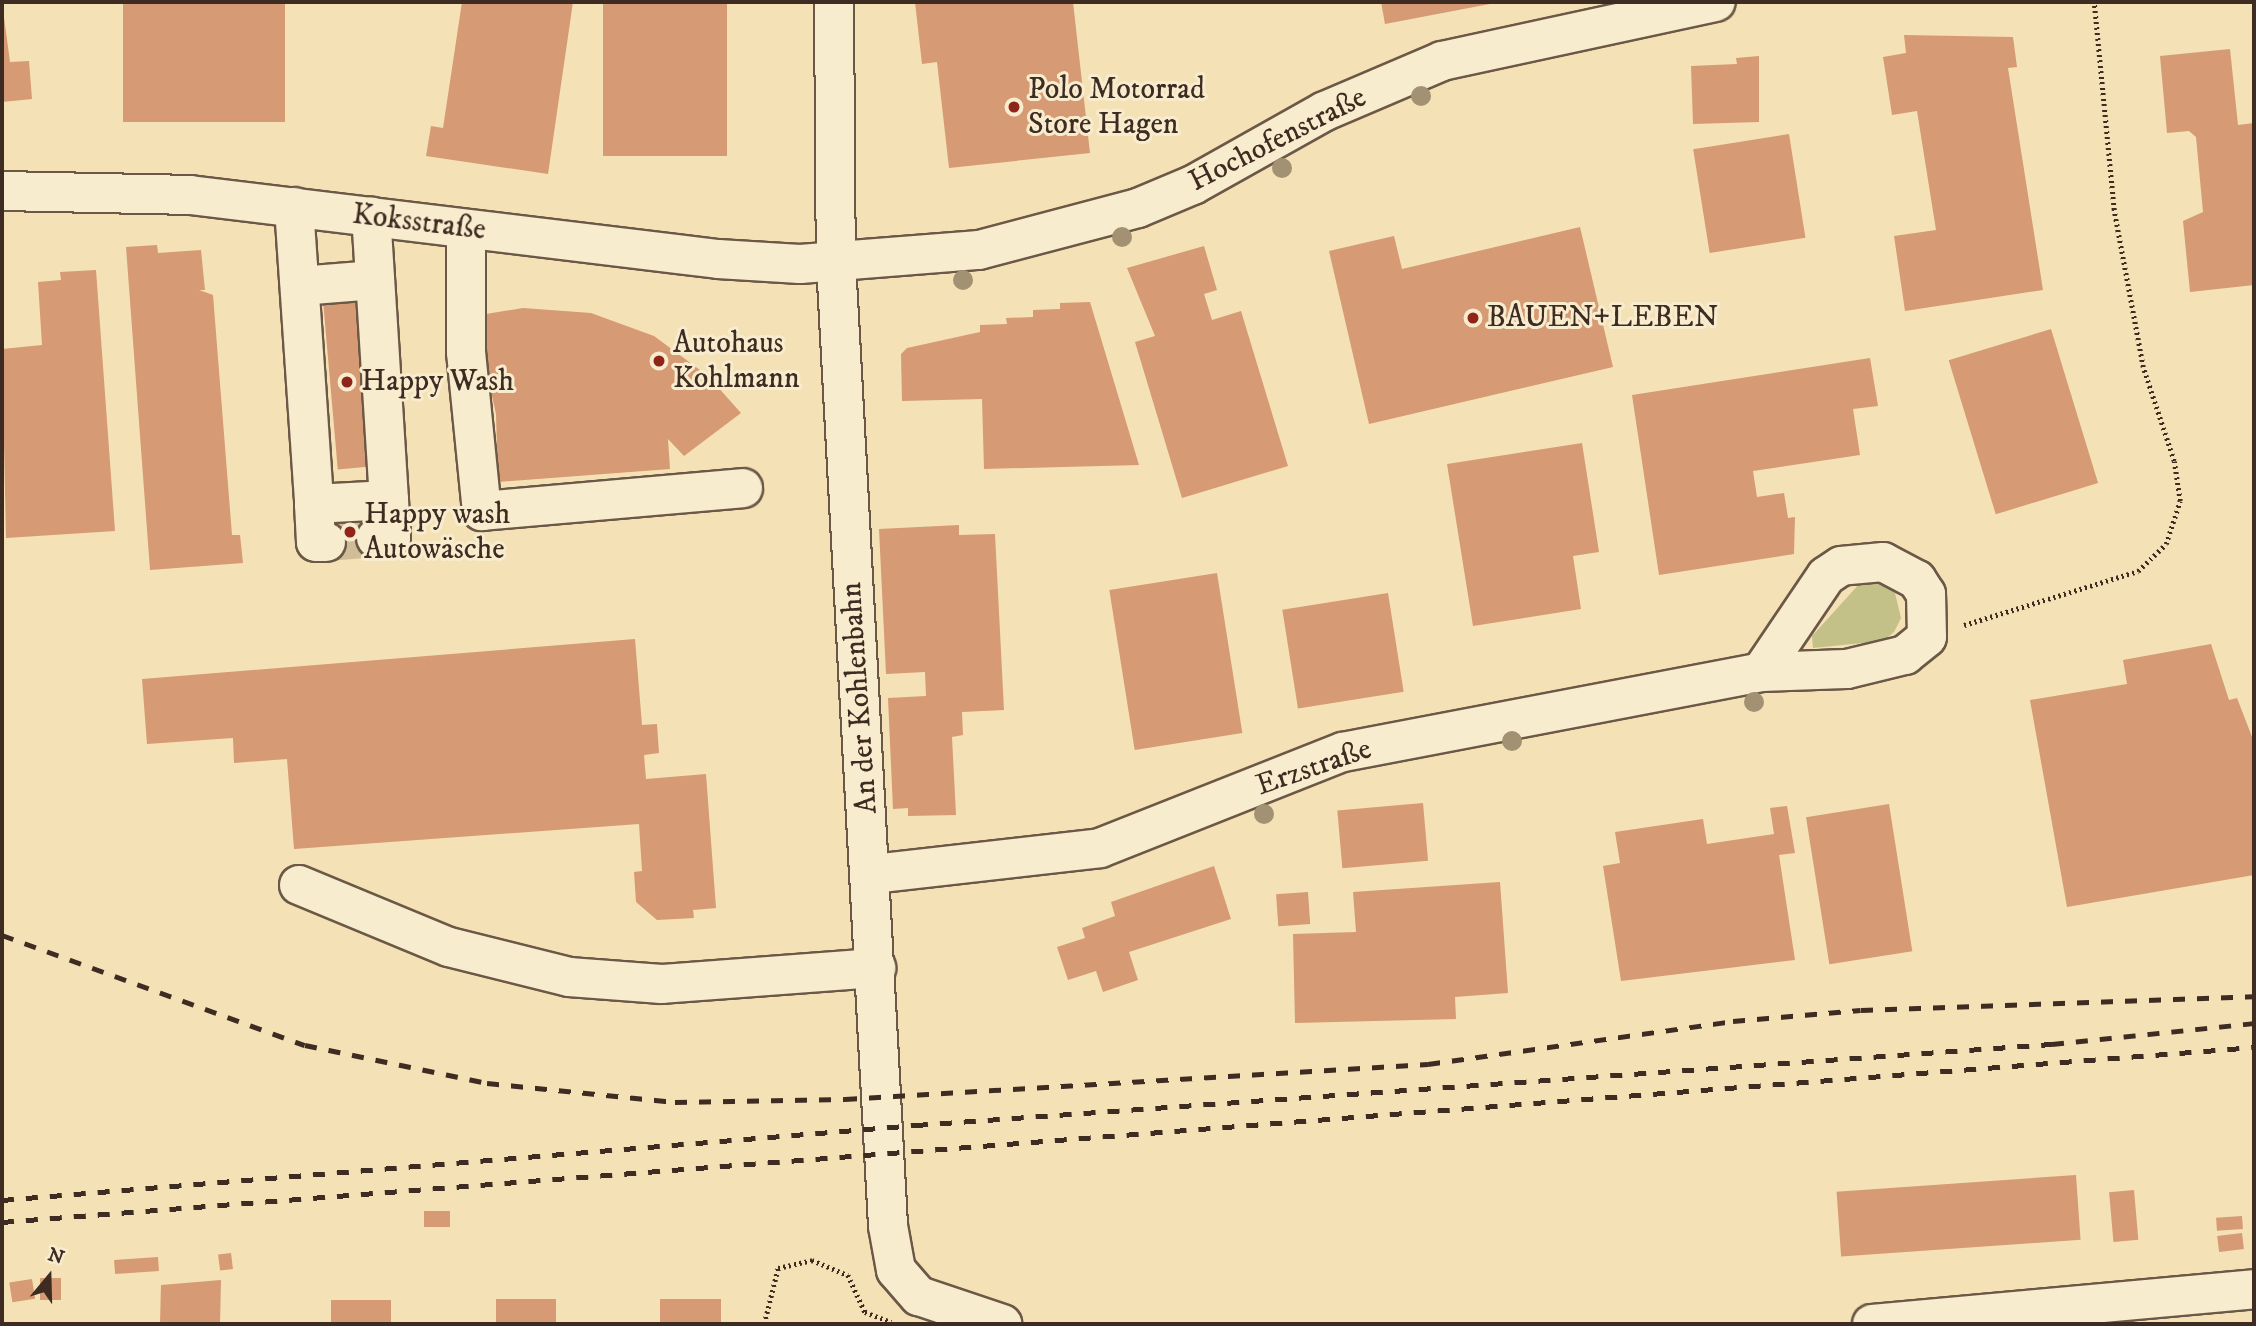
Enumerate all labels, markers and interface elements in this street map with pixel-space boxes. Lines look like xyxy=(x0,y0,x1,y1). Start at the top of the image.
place label: Polo Motorrad Store Hagen xyxy=(1028,72,1205,142)
street label: Hochofenstraße xyxy=(1183,80,1373,200)
marker: Polo Motorrad Store Hagen xyxy=(1006,99,1022,115)
street label: Koksstraße xyxy=(350,197,488,249)
place label: BAUEN+LEBEN xyxy=(1487,300,1718,336)
marker: BAUEN+LEBEN xyxy=(1465,310,1481,326)
place label: Autohaus Kohlmann xyxy=(673,326,800,396)
marker: Autohaus Kohlmann xyxy=(651,353,667,369)
place label: Happy Wash xyxy=(361,364,514,400)
marker: Happy Wash xyxy=(339,374,355,390)
place label: Happy wash Autowäsche xyxy=(364,497,510,568)
marker: Happy wash Autowäsche xyxy=(342,524,358,540)
street label: An der Kohlenbahn xyxy=(834,581,886,815)
street label: Erzstraße xyxy=(1252,732,1376,804)
north arrow xyxy=(14,1242,84,1312)
text: N xyxy=(45,1243,67,1270)

